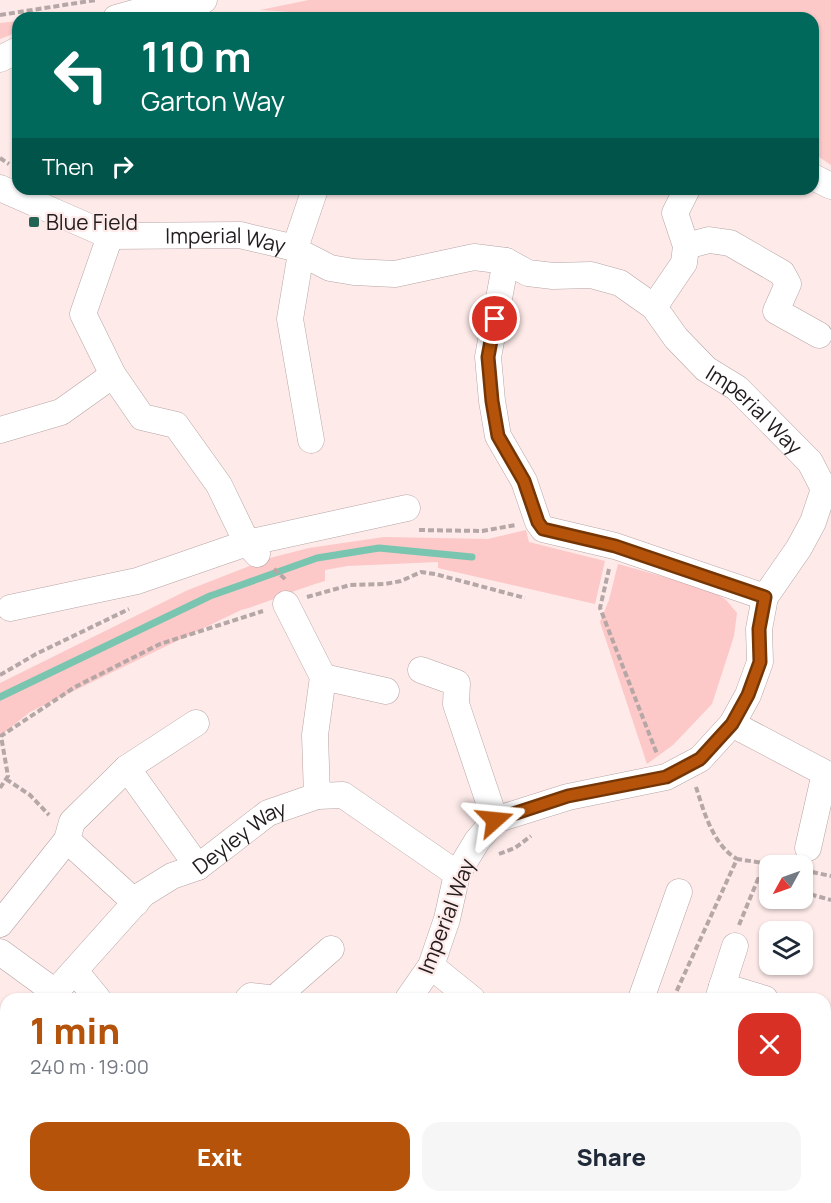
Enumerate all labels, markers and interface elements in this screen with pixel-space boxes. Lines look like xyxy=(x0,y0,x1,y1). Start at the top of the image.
text: 110 m xyxy=(141,27,252,85)
icon: left xyxy=(42,36,120,114)
text: Garton Way xyxy=(141,82,285,119)
icon: right xyxy=(106,150,139,183)
text: Then xyxy=(42,152,94,182)
place label: Blue Field xyxy=(46,208,138,236)
marker: Blue Field xyxy=(27,215,41,229)
street label: Imperial Way xyxy=(165,221,289,259)
pin xyxy=(469,293,520,344)
icon: arrive xyxy=(478,302,511,335)
street label: Imperial Way xyxy=(701,358,809,460)
position arrow xyxy=(463,788,527,852)
street label: Deyley Way xyxy=(186,794,290,880)
street label: Imperial Way xyxy=(411,854,481,978)
north arrow xyxy=(759,855,813,909)
map controls xyxy=(759,855,813,975)
button: layers xyxy=(759,921,813,975)
text: 1 min xyxy=(30,1006,120,1055)
button: close xyxy=(738,1013,801,1076)
text: 240 m · 19:00 xyxy=(30,1053,149,1080)
button: Exit xyxy=(30,1122,410,1191)
button: Share xyxy=(422,1122,801,1191)

